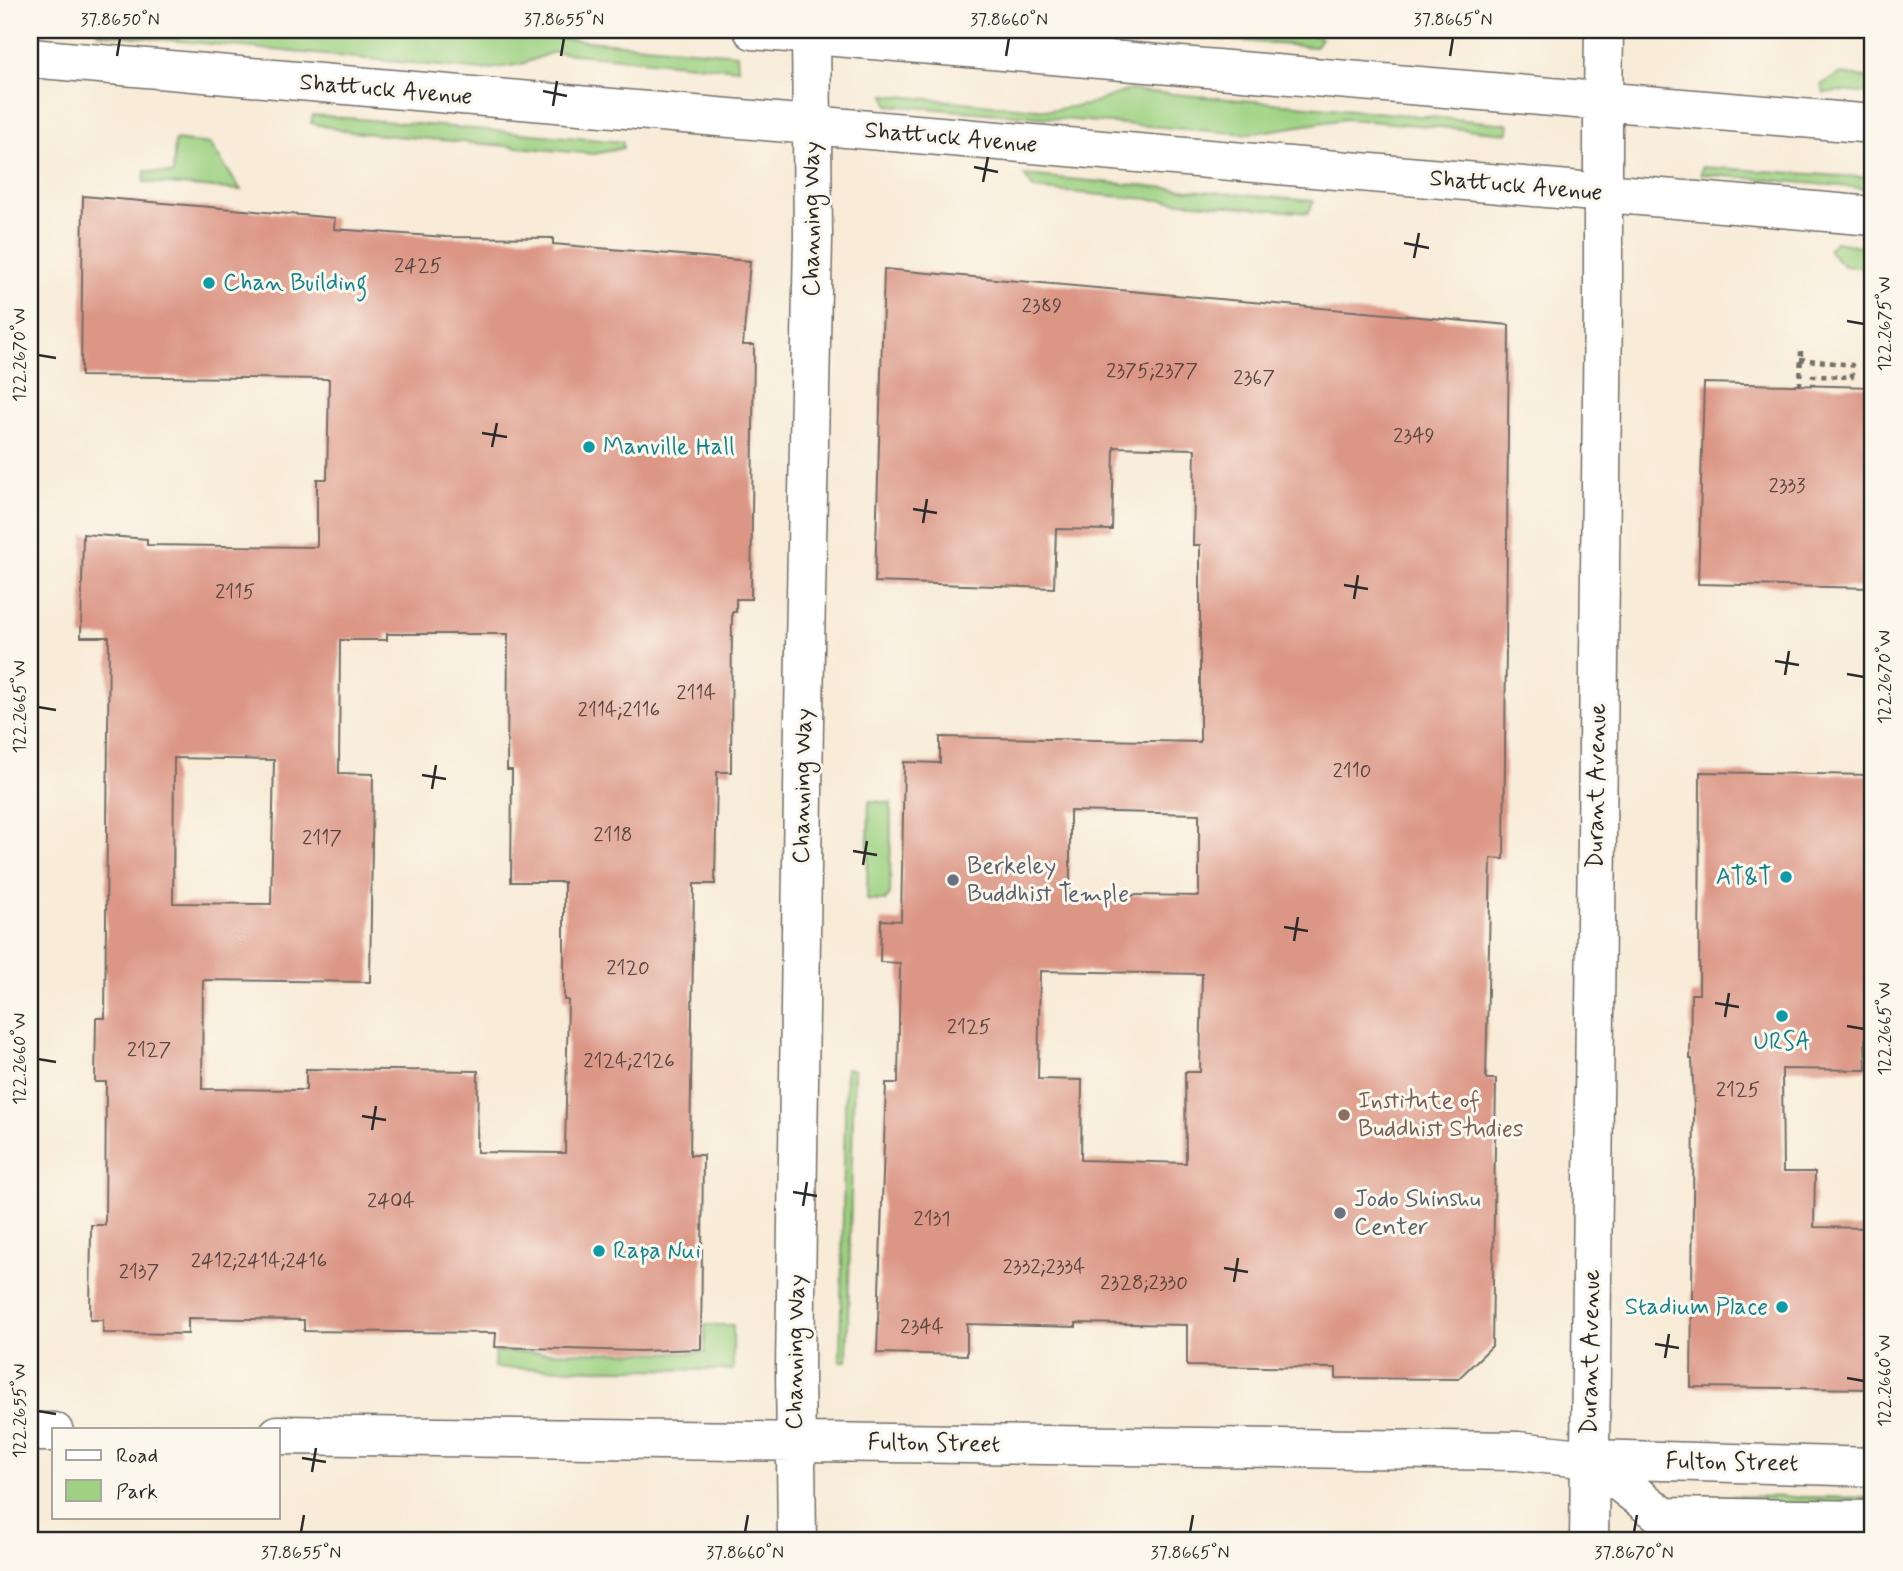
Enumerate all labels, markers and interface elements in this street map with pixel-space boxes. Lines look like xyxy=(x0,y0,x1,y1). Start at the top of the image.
text: 37.8650°N xyxy=(80,8,160,32)
text: 37.8655°N xyxy=(524,8,604,32)
text: 37.8660°N xyxy=(970,8,1048,32)
text: 37.8665°N xyxy=(1414,8,1492,32)
street label: Shattuck Avenue xyxy=(298,67,474,113)
street label: Shattuck Avenue xyxy=(863,115,1039,161)
street label: Channing Way xyxy=(797,141,830,297)
street label: Shattuck Avenue xyxy=(1428,163,1604,209)
house number: 2425 xyxy=(394,252,442,280)
place label: Chan Building xyxy=(223,268,367,302)
marker: Chan Building xyxy=(201,275,217,291)
text: 122.2675°W xyxy=(1873,277,1897,371)
house number: 2389 xyxy=(1022,292,1062,320)
text: 122.2670°W xyxy=(8,308,32,402)
house number: 2375;2377 xyxy=(1106,357,1198,385)
house number: 2367 xyxy=(1233,364,1275,392)
house number: 2349 xyxy=(1393,422,1435,450)
place label: Manville Hall xyxy=(603,432,735,463)
marker: Manville Hall xyxy=(581,439,597,455)
house number: 2333 xyxy=(1768,472,1806,500)
house number: 2115 xyxy=(215,578,255,606)
text: 122.2670°W xyxy=(1873,630,1897,724)
text: 122.2665°W xyxy=(8,661,32,753)
house number: 2114 xyxy=(676,679,716,707)
house number: 2114;2116 xyxy=(578,696,660,724)
street label: Durant Avenue xyxy=(1580,703,1614,869)
street label: Channing Way xyxy=(786,708,822,864)
house number: 2110 xyxy=(1332,757,1372,785)
house number: 2118 xyxy=(593,821,633,849)
house number: 2117 xyxy=(302,824,342,852)
place label: Berkeley Buddhist Temple xyxy=(967,851,1129,910)
place label: AT&T xyxy=(1716,862,1772,893)
marker: AT&T xyxy=(1778,869,1794,885)
marker: Berkeley Buddhist Temple xyxy=(945,872,961,888)
house number: 2120 xyxy=(606,954,650,982)
text: 122.2665°W xyxy=(1873,983,1897,1075)
marker: URSA xyxy=(1774,1008,1790,1024)
text: 122.2660°W xyxy=(8,1013,32,1105)
house number: 2125 xyxy=(947,1013,991,1041)
place label: URSA xyxy=(1754,1027,1811,1058)
house number: 2127 xyxy=(127,1036,172,1064)
house number: 2124;2126 xyxy=(583,1047,675,1075)
house number: 2125 xyxy=(1716,1076,1760,1104)
place label: Institute of Buddhist Studies xyxy=(1358,1086,1524,1145)
marker: Institute of Buddhist Studies xyxy=(1336,1107,1352,1123)
place label: Jodo Shinshu Center xyxy=(1354,1184,1481,1243)
house number: 2404 xyxy=(367,1187,415,1215)
house number: 2131 xyxy=(913,1205,951,1233)
marker: Jodo Shinshu Center xyxy=(1332,1205,1348,1221)
place label: Rapa Nui xyxy=(613,1236,701,1267)
marker: Rapa Nui xyxy=(591,1243,607,1259)
house number: 2412;2414;2416 xyxy=(191,1247,327,1275)
house number: 2332;2334 xyxy=(1003,1253,1085,1281)
house number: 2137 xyxy=(119,1258,160,1286)
house number: 2328;2330 xyxy=(1100,1269,1188,1297)
street label: Durant Avenue xyxy=(1574,1269,1608,1435)
street label: Channing Way xyxy=(779,1274,815,1430)
place label: Stadium Place xyxy=(1625,1292,1768,1323)
marker: Stadium Place xyxy=(1774,1299,1790,1315)
house number: 2344 xyxy=(900,1313,944,1341)
text: 122.2660°W xyxy=(1873,1335,1897,1427)
text: 122.2655°W xyxy=(8,1364,32,1458)
street label: Fulton Street xyxy=(867,1427,1001,1461)
legend xyxy=(52,1428,280,1518)
text: Road xyxy=(116,1442,158,1470)
street label: Fulton Street xyxy=(1665,1446,1799,1480)
text: Park xyxy=(116,1478,158,1506)
text: 37.8655°N xyxy=(261,1541,341,1565)
text: 37.8660°N xyxy=(706,1541,784,1565)
text: 37.8665°N xyxy=(1151,1541,1229,1565)
text: 37.8670°N xyxy=(1594,1541,1674,1565)

